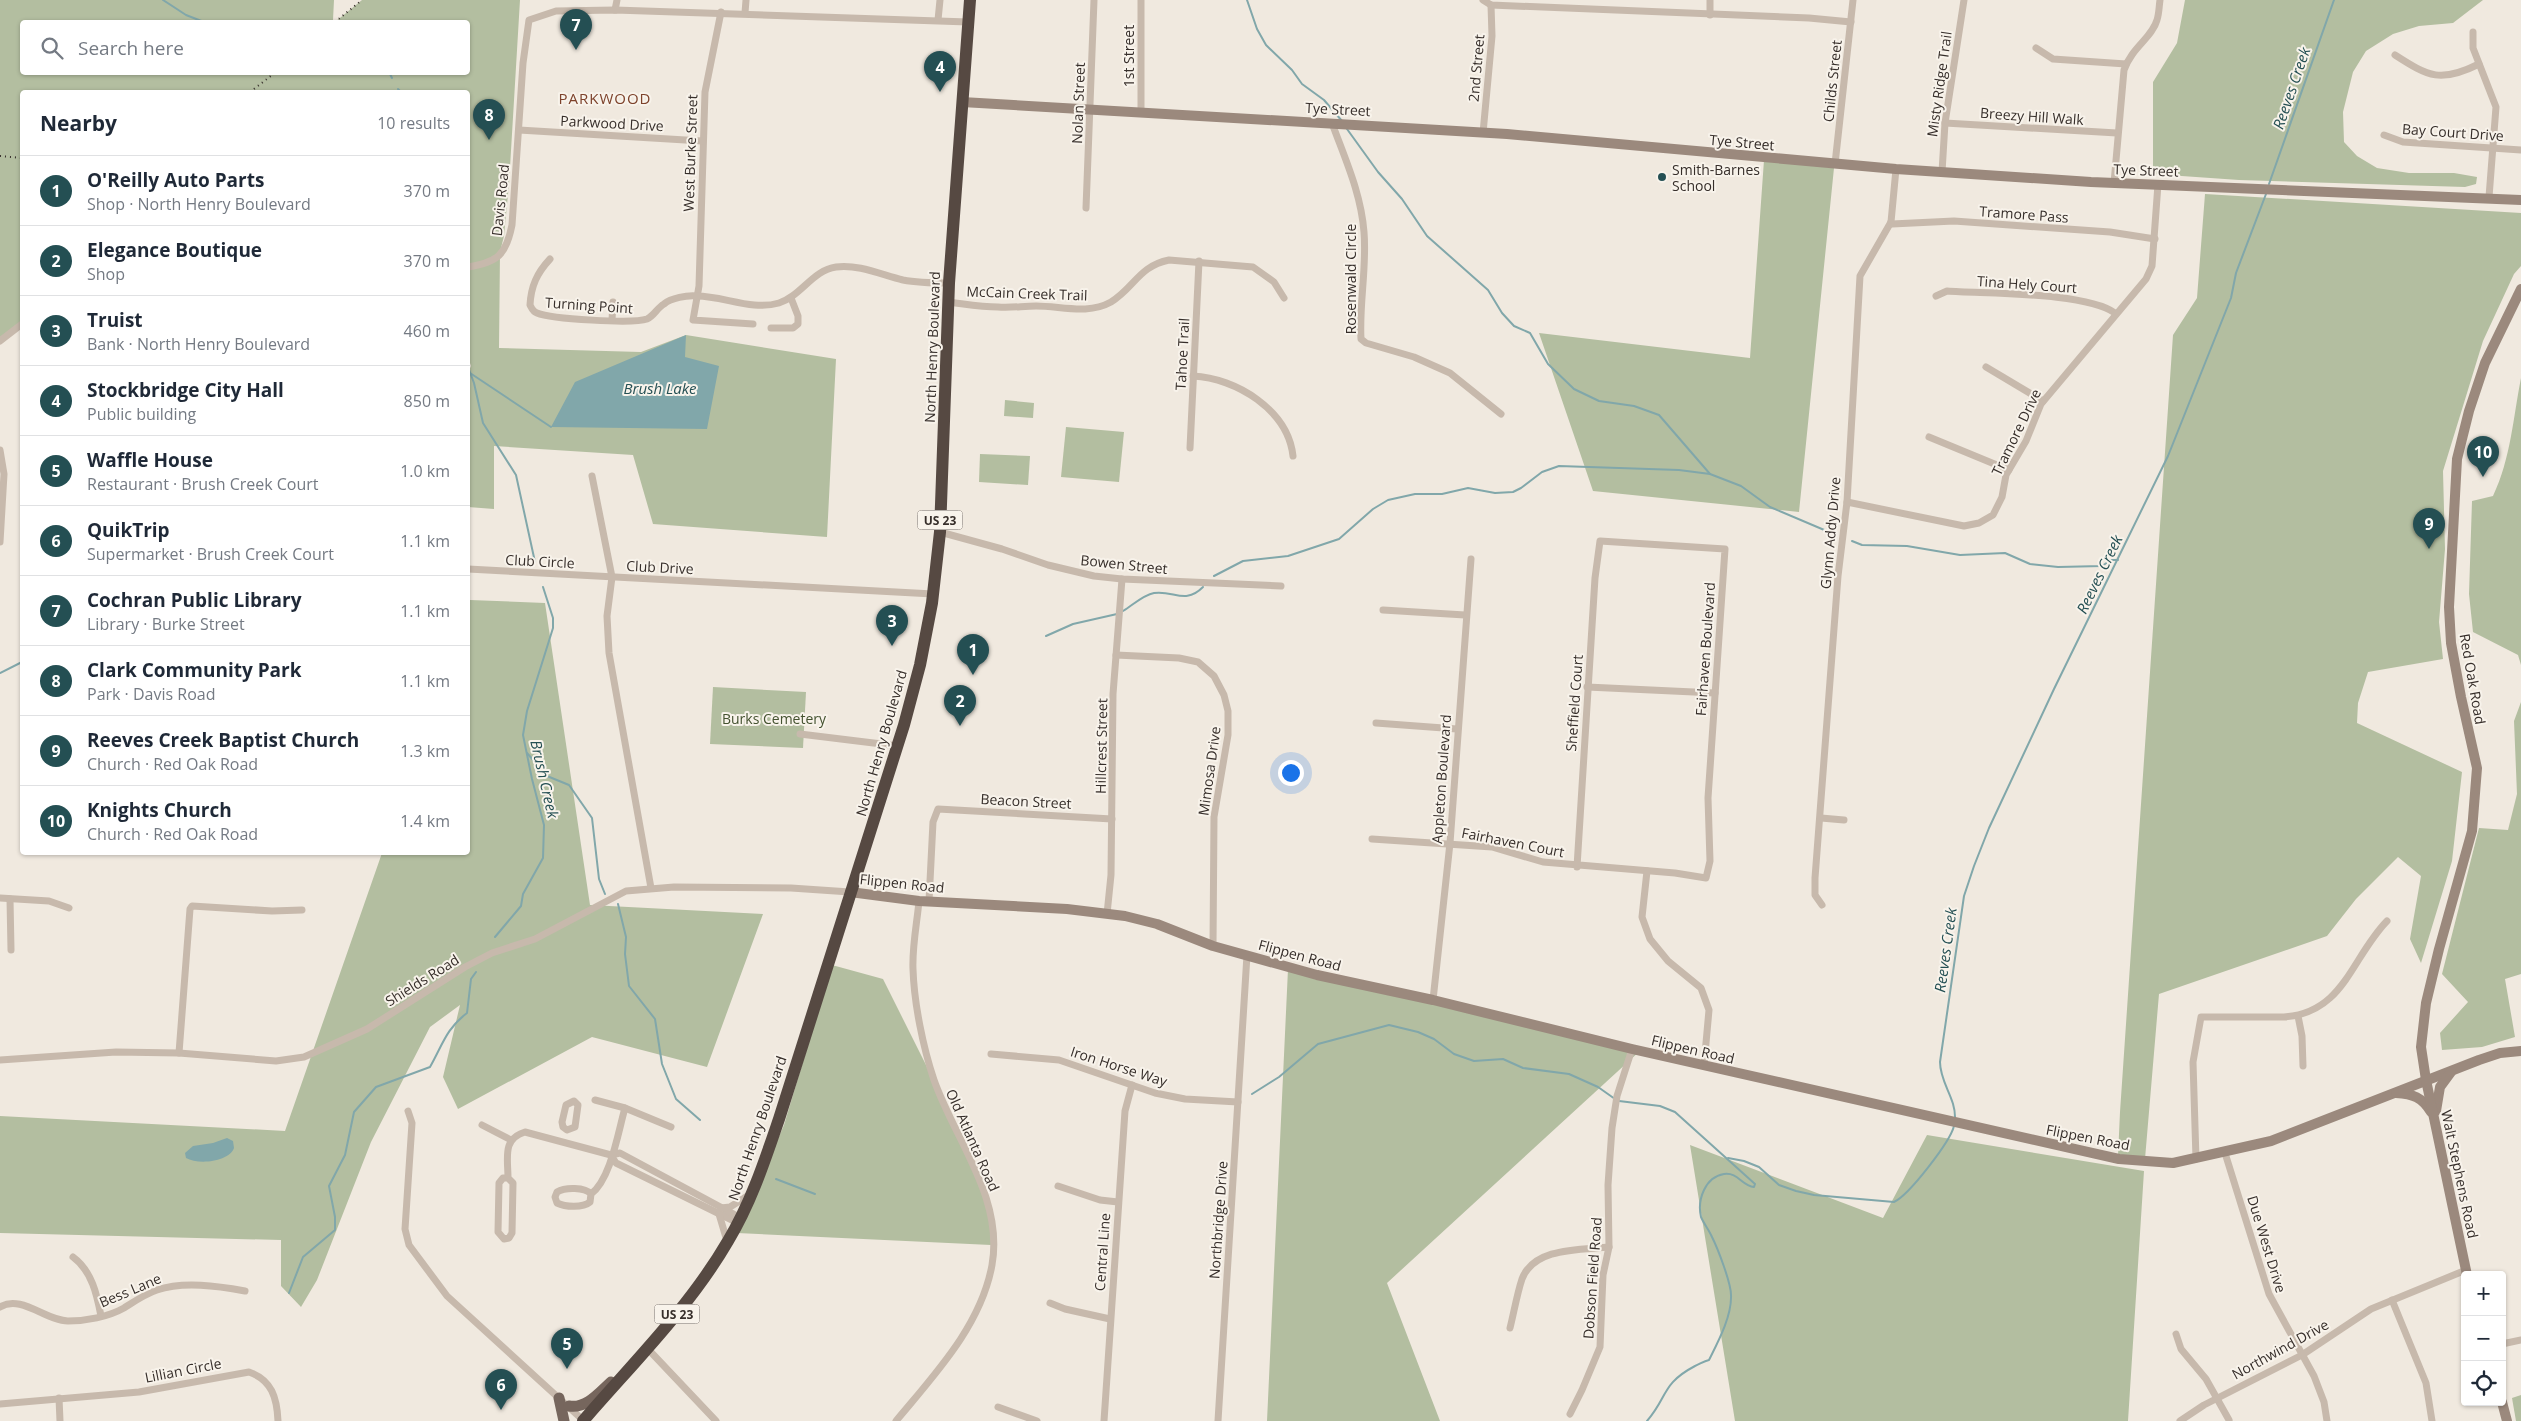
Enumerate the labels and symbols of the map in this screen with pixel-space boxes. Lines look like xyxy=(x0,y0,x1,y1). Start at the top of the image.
pin: 7 xyxy=(560,9,592,50)
street label: 1st Street xyxy=(1119,25,1138,87)
street label: Misty Ridge Trail xyxy=(1922,30,1956,138)
street label: 2nd Street xyxy=(1464,33,1488,103)
street label: Childs Street xyxy=(1818,39,1846,123)
water label: Reeves Creek xyxy=(2268,44,2315,132)
pin: 4 xyxy=(924,51,956,92)
street label: Nolan Street xyxy=(1067,62,1089,144)
district label: PARKWOOD xyxy=(558,88,652,108)
street label: West Burke Street xyxy=(678,94,702,212)
street label: Tye Street xyxy=(1305,98,1371,120)
pin: 8 xyxy=(473,99,505,140)
street label: Breezy Hill Walk xyxy=(1980,103,2085,129)
street label: Parkwood Drive xyxy=(560,111,664,135)
street label: Bay Court Drive xyxy=(2402,119,2505,145)
street label: Tye Street xyxy=(1709,130,1775,154)
street label: Tye Street xyxy=(2113,159,2179,181)
place label: Smith-Barnes School xyxy=(1672,160,1760,195)
street label: Davis Road xyxy=(487,163,513,237)
marker: Smith-Barnes School xyxy=(1656,171,1668,183)
street label: Tramore Pass xyxy=(1979,201,2070,227)
street label: Rosenwald Circle xyxy=(1341,224,1360,334)
street label: North Henry Boulevard xyxy=(920,271,944,423)
street label: Tina Hely Court xyxy=(1976,271,2078,297)
street label: McCain Creek Trail xyxy=(966,281,1088,305)
street label: Turning Point xyxy=(544,292,634,318)
street label: Tahoe Trail xyxy=(1171,317,1193,391)
water label: Brush Lake xyxy=(623,378,697,398)
street label: Tramore Drive xyxy=(1987,385,2045,478)
pin: 10 xyxy=(2467,436,2499,477)
street label: Glynn Addy Drive xyxy=(1816,476,1844,590)
pin: 9 xyxy=(2413,508,2445,549)
road number: US 23 xyxy=(918,510,962,530)
water label: Reeves Creek xyxy=(2071,531,2127,617)
street label: Club Circle xyxy=(505,550,575,572)
street label: Bowen Street xyxy=(1079,550,1169,578)
street label: Club Drive xyxy=(626,556,694,578)
street label: Fairhaven Boulevard xyxy=(1691,581,1719,717)
pin: 3 xyxy=(876,605,908,646)
street label: Red Oak Road xyxy=(2456,632,2490,726)
pin: 1 xyxy=(957,634,989,675)
street label: Sheffield Court xyxy=(1561,654,1587,752)
street label: North Henry Boulevard xyxy=(851,668,911,818)
pin: 2 xyxy=(944,685,976,726)
street label: Hillcrest Street xyxy=(1091,698,1111,794)
park label: Burks Cemetery xyxy=(722,709,827,728)
street label: Appleton Boulevard xyxy=(1427,714,1455,844)
street label: Mimosa Drive xyxy=(1193,725,1225,817)
water label: Brush Creek xyxy=(526,738,564,821)
your location xyxy=(1278,760,1304,786)
street label: Beacon Street xyxy=(980,789,1072,813)
street label: Fairhaven Court xyxy=(1460,823,1566,861)
street label: Flippen Road xyxy=(859,869,945,897)
water label: Reeves Creek xyxy=(1929,906,1961,994)
street label: Flippen Road xyxy=(1257,935,1343,975)
street label: Shields Road xyxy=(382,950,462,1010)
street label: Flippen Road xyxy=(1649,1030,1737,1068)
street label: Iron Horse Way xyxy=(1068,1041,1171,1091)
street label: North Henry Boulevard xyxy=(723,1053,791,1203)
street label: Old Atlanta Road xyxy=(942,1086,1004,1194)
street label: Walt Stephens Road xyxy=(2437,1108,2483,1240)
street label: Flippen Road xyxy=(2045,1120,2131,1154)
street label: Northbridge Drive xyxy=(1204,1160,1232,1280)
street label: Due West Drive xyxy=(2243,1193,2291,1295)
street label: Central Line xyxy=(1090,1212,1114,1292)
street label: Dobson Field Road xyxy=(1578,1216,1606,1340)
street label: Bess Lane xyxy=(96,1268,164,1312)
road number: US 23 xyxy=(654,1305,700,1324)
street label: Northwind Drive xyxy=(2228,1315,2332,1383)
pin: 5 xyxy=(551,1328,583,1369)
street label: Lillian Circle xyxy=(143,1353,223,1387)
pin: 6 xyxy=(485,1369,517,1410)

